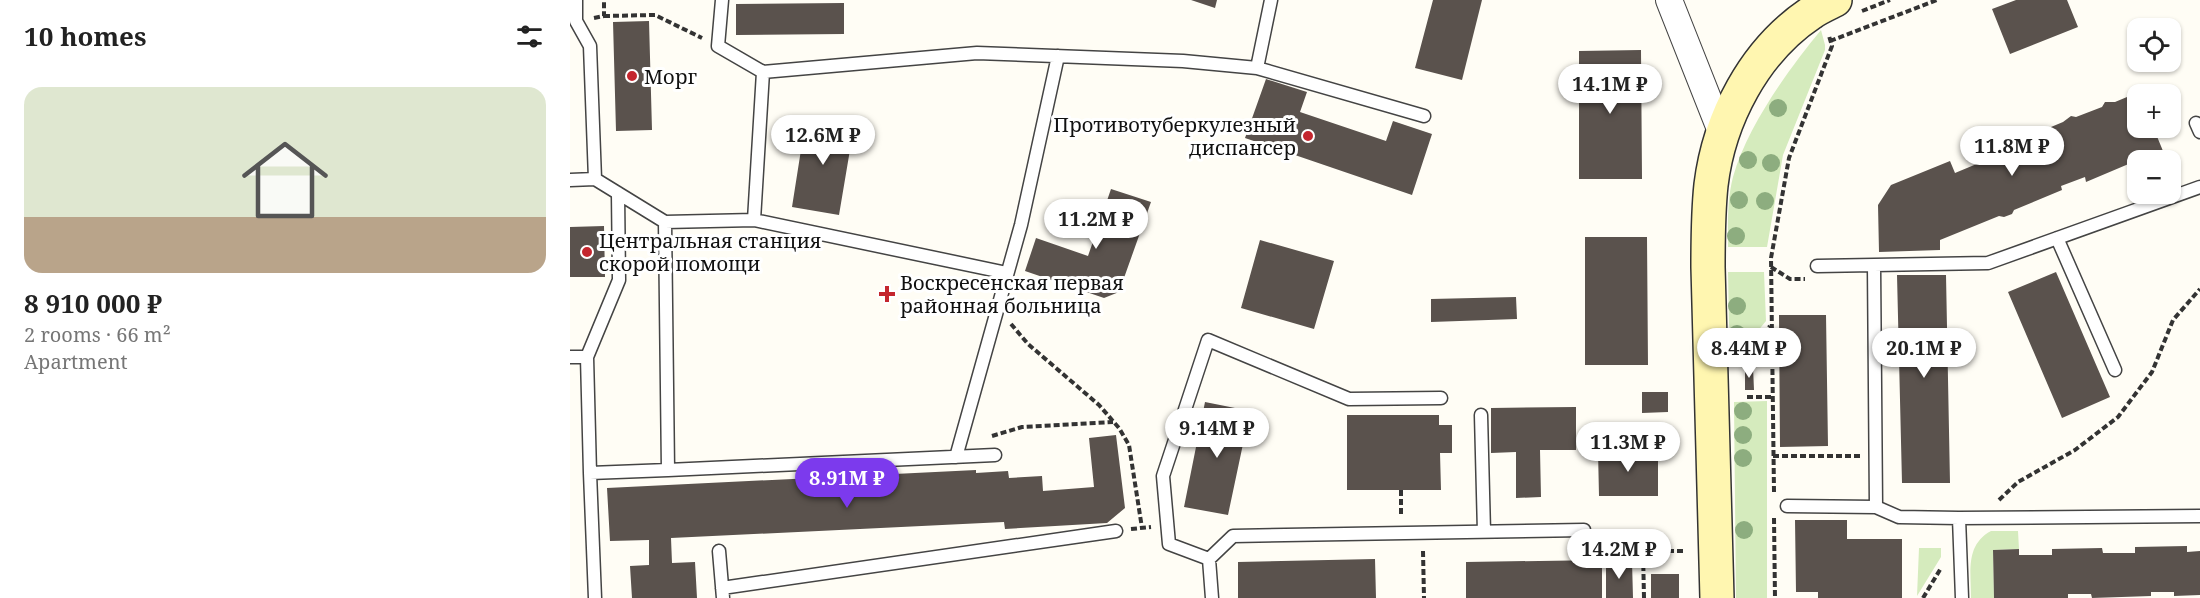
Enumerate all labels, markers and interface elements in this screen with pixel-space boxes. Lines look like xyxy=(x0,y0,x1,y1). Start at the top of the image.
text: 10 homes xyxy=(24,18,146,54)
map controls xyxy=(2127,18,2181,204)
button: locate xyxy=(2127,18,2181,72)
icon: filters xyxy=(513,20,546,53)
place label: Морг xyxy=(644,63,697,90)
pin: 14.1M ₽ xyxy=(1555,64,1665,115)
marker: Морг xyxy=(625,69,639,83)
text: 14.1M ₽ xyxy=(1572,70,1648,97)
button: + xyxy=(2127,84,2181,138)
place label: Противотуберкулезный диспансер xyxy=(1053,111,1296,161)
pin: 12.6M ₽ xyxy=(768,115,878,166)
text: 12.6M ₽ xyxy=(785,121,861,148)
icon: home xyxy=(231,126,339,234)
pin: 11.8M ₽ xyxy=(1957,126,2067,177)
marker: Противотуберкулезный диспансер xyxy=(1301,129,1315,143)
text: 11.8M ₽ xyxy=(1974,132,2050,159)
button: − xyxy=(2127,150,2181,204)
pin: 11.2M ₽ xyxy=(1041,199,1151,250)
text: 11.2M ₽ xyxy=(1058,205,1134,232)
place label: Центральная станция скорой помощи xyxy=(599,227,821,277)
marker: Центральная станция скорой помощи xyxy=(580,245,594,259)
place label: Воскресенская первая районная больница xyxy=(900,269,1124,319)
text: 8 910 000 ₽ xyxy=(24,285,162,321)
marker: Воскресенская первая районная больница xyxy=(878,285,896,303)
text: 2 rooms · 66 m² xyxy=(24,321,171,348)
pin: 8.44M ₽ xyxy=(1694,328,1804,379)
pin: 20.1M ₽ xyxy=(1869,328,1979,379)
text: 8.44M ₽ xyxy=(1711,334,1787,361)
text: 20.1M ₽ xyxy=(1886,334,1962,361)
text: Apartment xyxy=(24,348,128,375)
pin: 9.14M ₽ xyxy=(1162,408,1272,459)
text: 9.14M ₽ xyxy=(1179,414,1255,441)
pin: 11.3M ₽ xyxy=(1573,422,1683,473)
text: 11.3M ₽ xyxy=(1590,428,1666,455)
pin: 8.91M ₽ xyxy=(792,458,902,509)
text: 8.91M ₽ xyxy=(809,464,885,491)
pin: 14.2M ₽ xyxy=(1564,529,1674,580)
text: 14.2M ₽ xyxy=(1581,535,1657,562)

